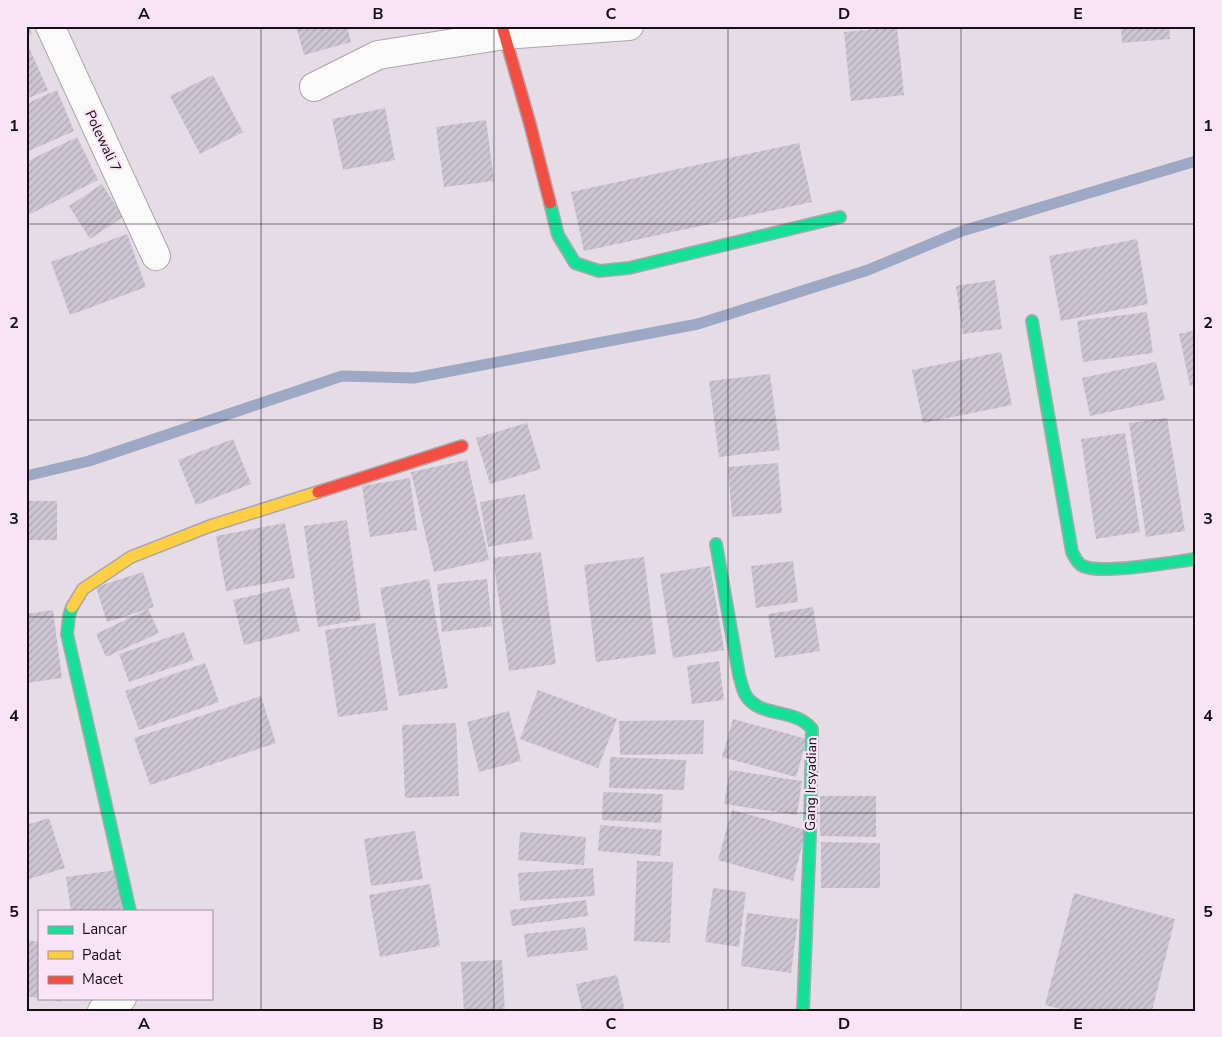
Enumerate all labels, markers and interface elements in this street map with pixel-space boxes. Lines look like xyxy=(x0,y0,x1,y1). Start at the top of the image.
text: A xyxy=(138,3,150,25)
text: B xyxy=(372,3,384,25)
text: C xyxy=(606,3,617,25)
text: D xyxy=(838,3,850,25)
text: E xyxy=(1073,3,1083,25)
street label: Polewali 7 xyxy=(80,107,126,175)
text: 1 xyxy=(9,115,19,137)
text: 1 xyxy=(1203,115,1213,137)
text: 2 xyxy=(9,312,19,334)
text: 2 xyxy=(1203,312,1213,334)
text: 3 xyxy=(9,508,19,530)
text: 3 xyxy=(1203,508,1213,530)
text: 4 xyxy=(9,705,19,727)
text: 4 xyxy=(1203,705,1213,727)
street label: Gang Irsyadian xyxy=(801,737,821,831)
text: 5 xyxy=(9,901,19,923)
text: 5 xyxy=(1203,901,1213,923)
legend xyxy=(38,910,212,1000)
text: Lancar xyxy=(82,919,127,939)
text: Padat xyxy=(82,945,122,965)
text: Macet xyxy=(82,969,124,989)
text: A xyxy=(138,1013,150,1035)
text: B xyxy=(372,1013,384,1035)
text: C xyxy=(606,1013,617,1035)
text: D xyxy=(838,1013,850,1035)
text: E xyxy=(1073,1013,1083,1035)

